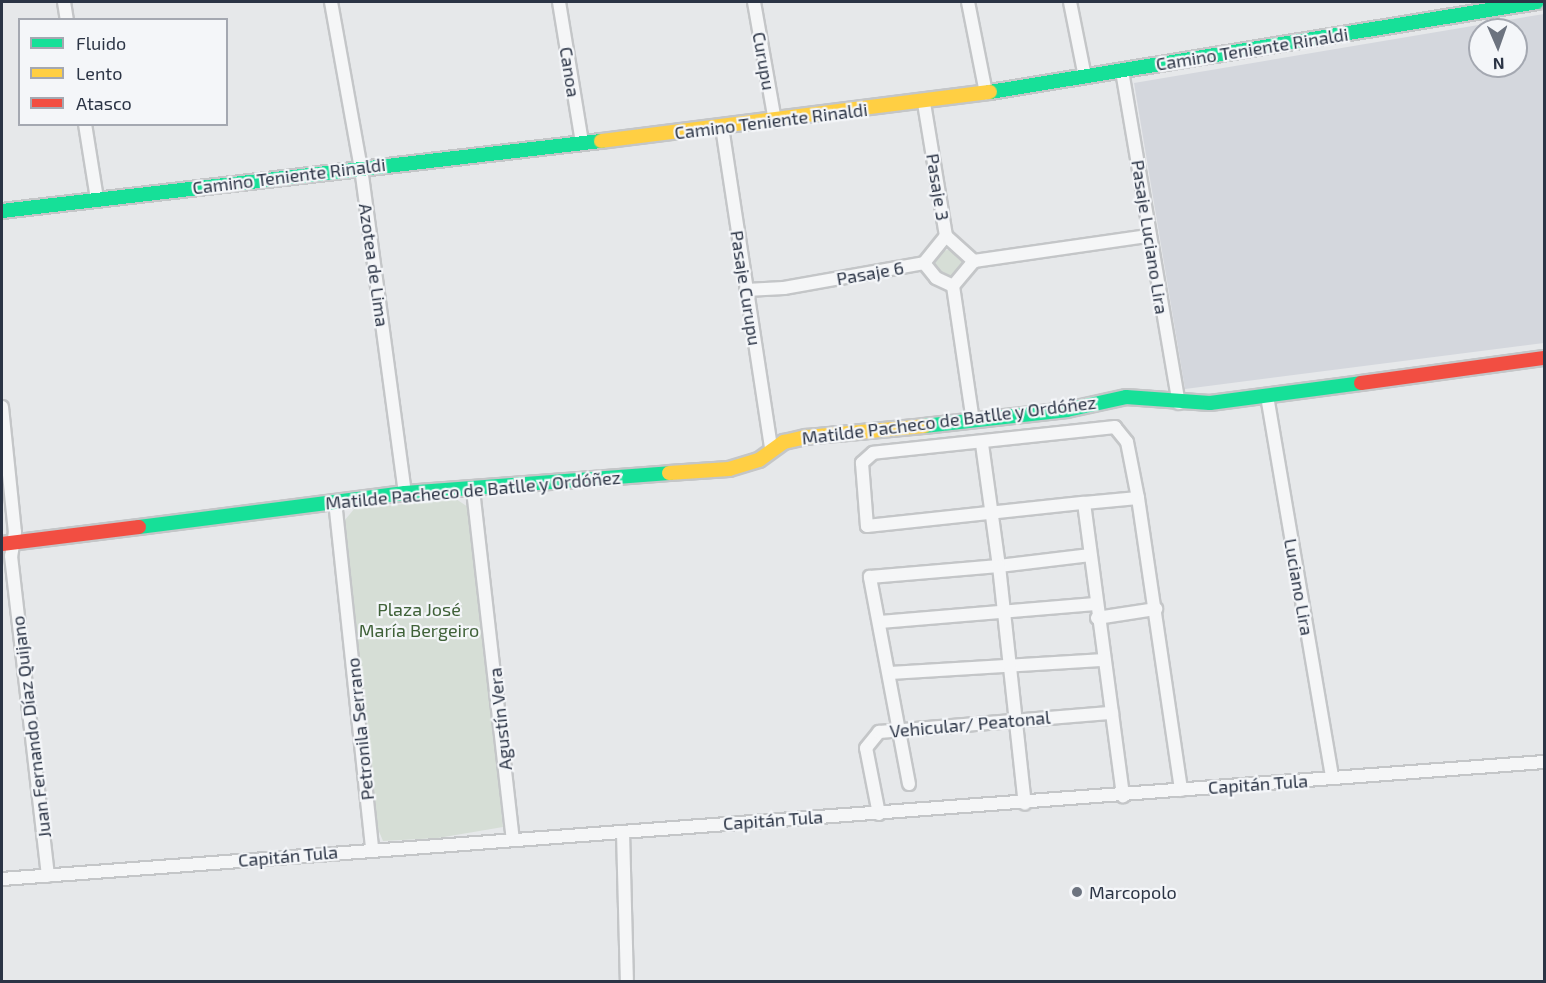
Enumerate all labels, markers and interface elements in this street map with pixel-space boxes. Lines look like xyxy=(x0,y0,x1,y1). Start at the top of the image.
legend xyxy=(18,18,228,126)
north arrow xyxy=(1468,18,1528,78)
street label: Camino Teniente Rinaldi xyxy=(1154,23,1350,75)
street label: Curupu xyxy=(748,30,780,92)
text: Fluido xyxy=(76,32,126,54)
street label: Canoa xyxy=(555,45,585,99)
text: N xyxy=(1492,55,1505,74)
text: Lento xyxy=(76,62,122,84)
text: Atasco xyxy=(76,92,132,114)
street label: Camino Teniente Rinaldi xyxy=(673,98,869,144)
street label: Pasaje 3 xyxy=(922,152,954,222)
street label: Camino Teniente Rinaldi xyxy=(191,153,387,199)
street label: Pasaje Luciano Lira xyxy=(1127,158,1173,316)
street label: Azotea de Lima xyxy=(355,202,393,328)
street label: Pasaje Curupu xyxy=(726,229,766,347)
street label: Pasaje 6 xyxy=(835,256,905,290)
street label: Matilde Pacheco de Batlle y Ordóñez xyxy=(800,391,1098,449)
street label: Matilde Pacheco de Batlle y Ordóñez xyxy=(324,466,622,514)
street label: Luciano Lira xyxy=(1280,537,1318,637)
park label: Plaza José María Bergeiro xyxy=(359,599,479,642)
street label: Juan Fernando Díaz Quijano xyxy=(7,615,55,839)
street label: Petronila Serrano xyxy=(342,657,378,801)
street label: Agustín Vera xyxy=(484,666,516,772)
street label: Vehicular/ Peatonal xyxy=(889,706,1051,742)
street label: Capitán Tula xyxy=(1207,770,1309,798)
street label: Capitán Tula xyxy=(722,806,824,834)
street label: Capitán Tula xyxy=(237,841,339,871)
place label: Marcopolo xyxy=(1089,881,1177,903)
marker: Marcopolo xyxy=(1070,885,1084,899)

